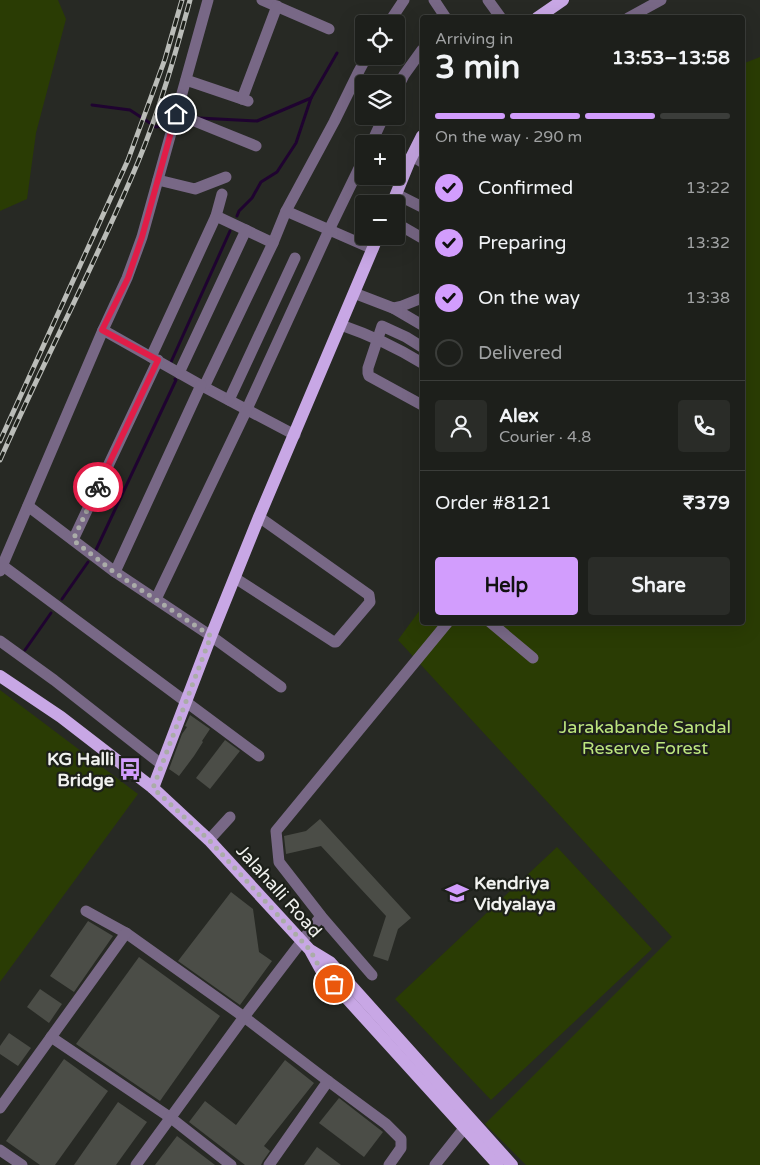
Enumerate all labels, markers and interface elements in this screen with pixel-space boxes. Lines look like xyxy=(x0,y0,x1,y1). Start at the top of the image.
map controls xyxy=(355,15,405,245)
button: locate xyxy=(355,15,405,65)
text: Arriving in xyxy=(435,29,513,49)
text: 13:53–13:58 xyxy=(612,47,730,69)
text: 3 min xyxy=(435,49,520,87)
button: layers xyxy=(355,75,405,125)
pin xyxy=(155,93,197,135)
icon: home xyxy=(162,100,190,128)
text: On the way · 290 m xyxy=(435,127,582,147)
button: + xyxy=(355,135,405,185)
icon: check xyxy=(435,174,463,202)
text: Confirmed xyxy=(478,177,573,199)
text: 13:22 xyxy=(686,178,730,198)
button: − xyxy=(355,195,405,245)
icon: check xyxy=(435,229,463,257)
text: Preparing xyxy=(478,232,567,254)
text: 13:32 xyxy=(686,233,730,253)
icon: check xyxy=(435,284,463,312)
text: On the way xyxy=(478,287,580,309)
text: 13:38 xyxy=(686,288,730,308)
text: Delivered xyxy=(478,342,563,364)
button: person xyxy=(435,400,487,452)
button: phone xyxy=(678,400,730,452)
text: Alex xyxy=(499,405,539,427)
text: Courier · 4.8 xyxy=(499,427,591,447)
courier xyxy=(73,462,123,512)
icon: bike xyxy=(84,473,112,501)
text: Order #8121 xyxy=(435,492,552,514)
text: ₹379 xyxy=(683,492,730,514)
button: Help xyxy=(435,557,578,615)
button: Share xyxy=(588,557,730,615)
park label: Jarakabande Sandal Reserve Forest xyxy=(559,716,731,759)
place label: KG Halli Bridge xyxy=(47,748,114,791)
bus stop icon: KG Halli Bridge xyxy=(117,756,143,782)
street label: Jalahalli Road xyxy=(231,840,327,942)
place label: Kendriya Vidyalaya xyxy=(474,872,556,915)
school or university icon: Kendriya Vidyalaya xyxy=(444,880,470,906)
pin xyxy=(313,963,355,1005)
icon: bag xyxy=(320,970,348,998)

